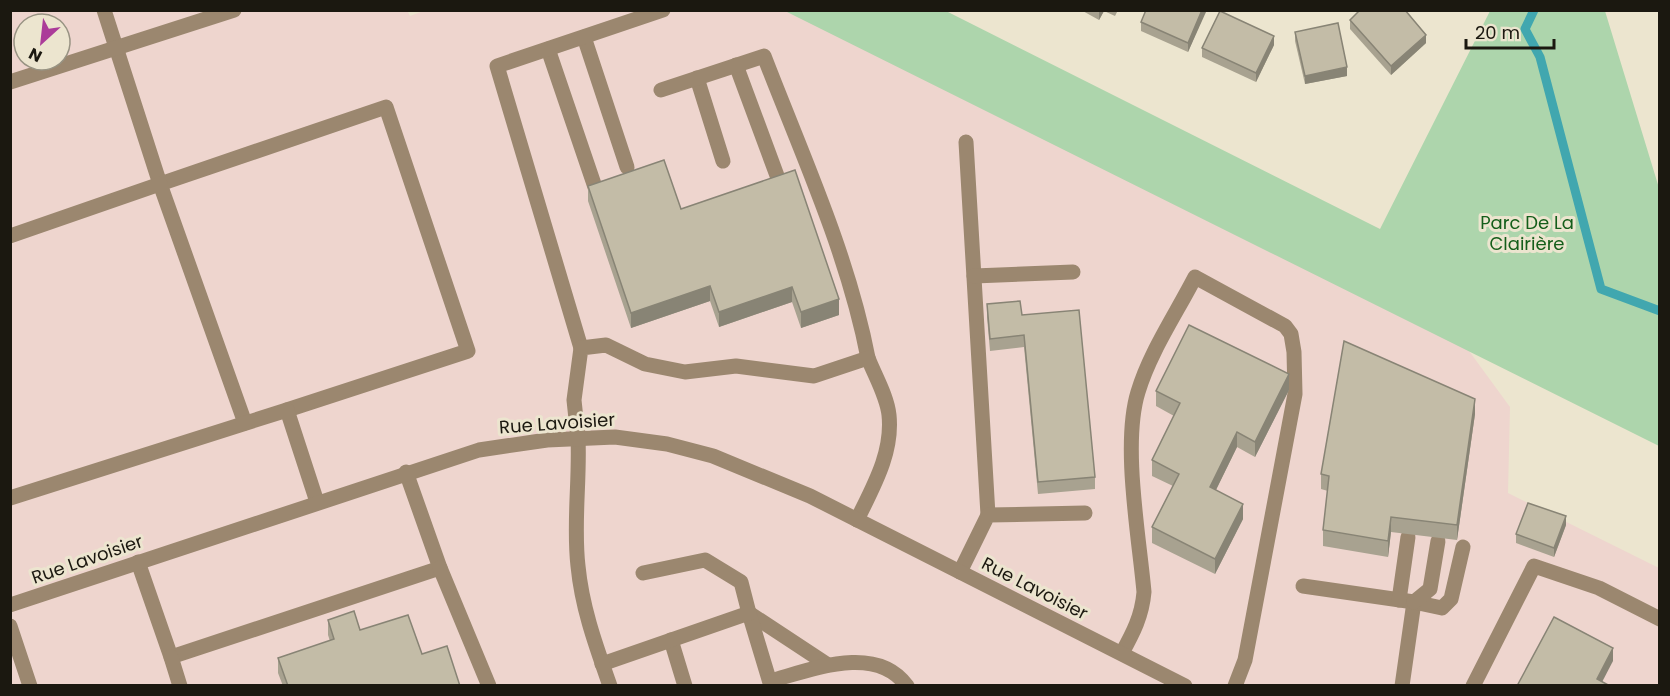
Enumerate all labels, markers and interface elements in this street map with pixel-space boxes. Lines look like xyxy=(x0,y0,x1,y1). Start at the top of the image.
north arrow xyxy=(12,12,72,72)
scale bar xyxy=(1466,12,1554,50)
text: 20 m xyxy=(1475,20,1520,45)
text: N xyxy=(25,42,46,68)
park label: Parc De La Clairière xyxy=(1480,210,1574,256)
street label: Rue Lavoisier xyxy=(498,406,616,440)
street label: Rue Lavoisier xyxy=(28,528,146,590)
street label: Rue Lavoisier xyxy=(978,551,1093,626)

